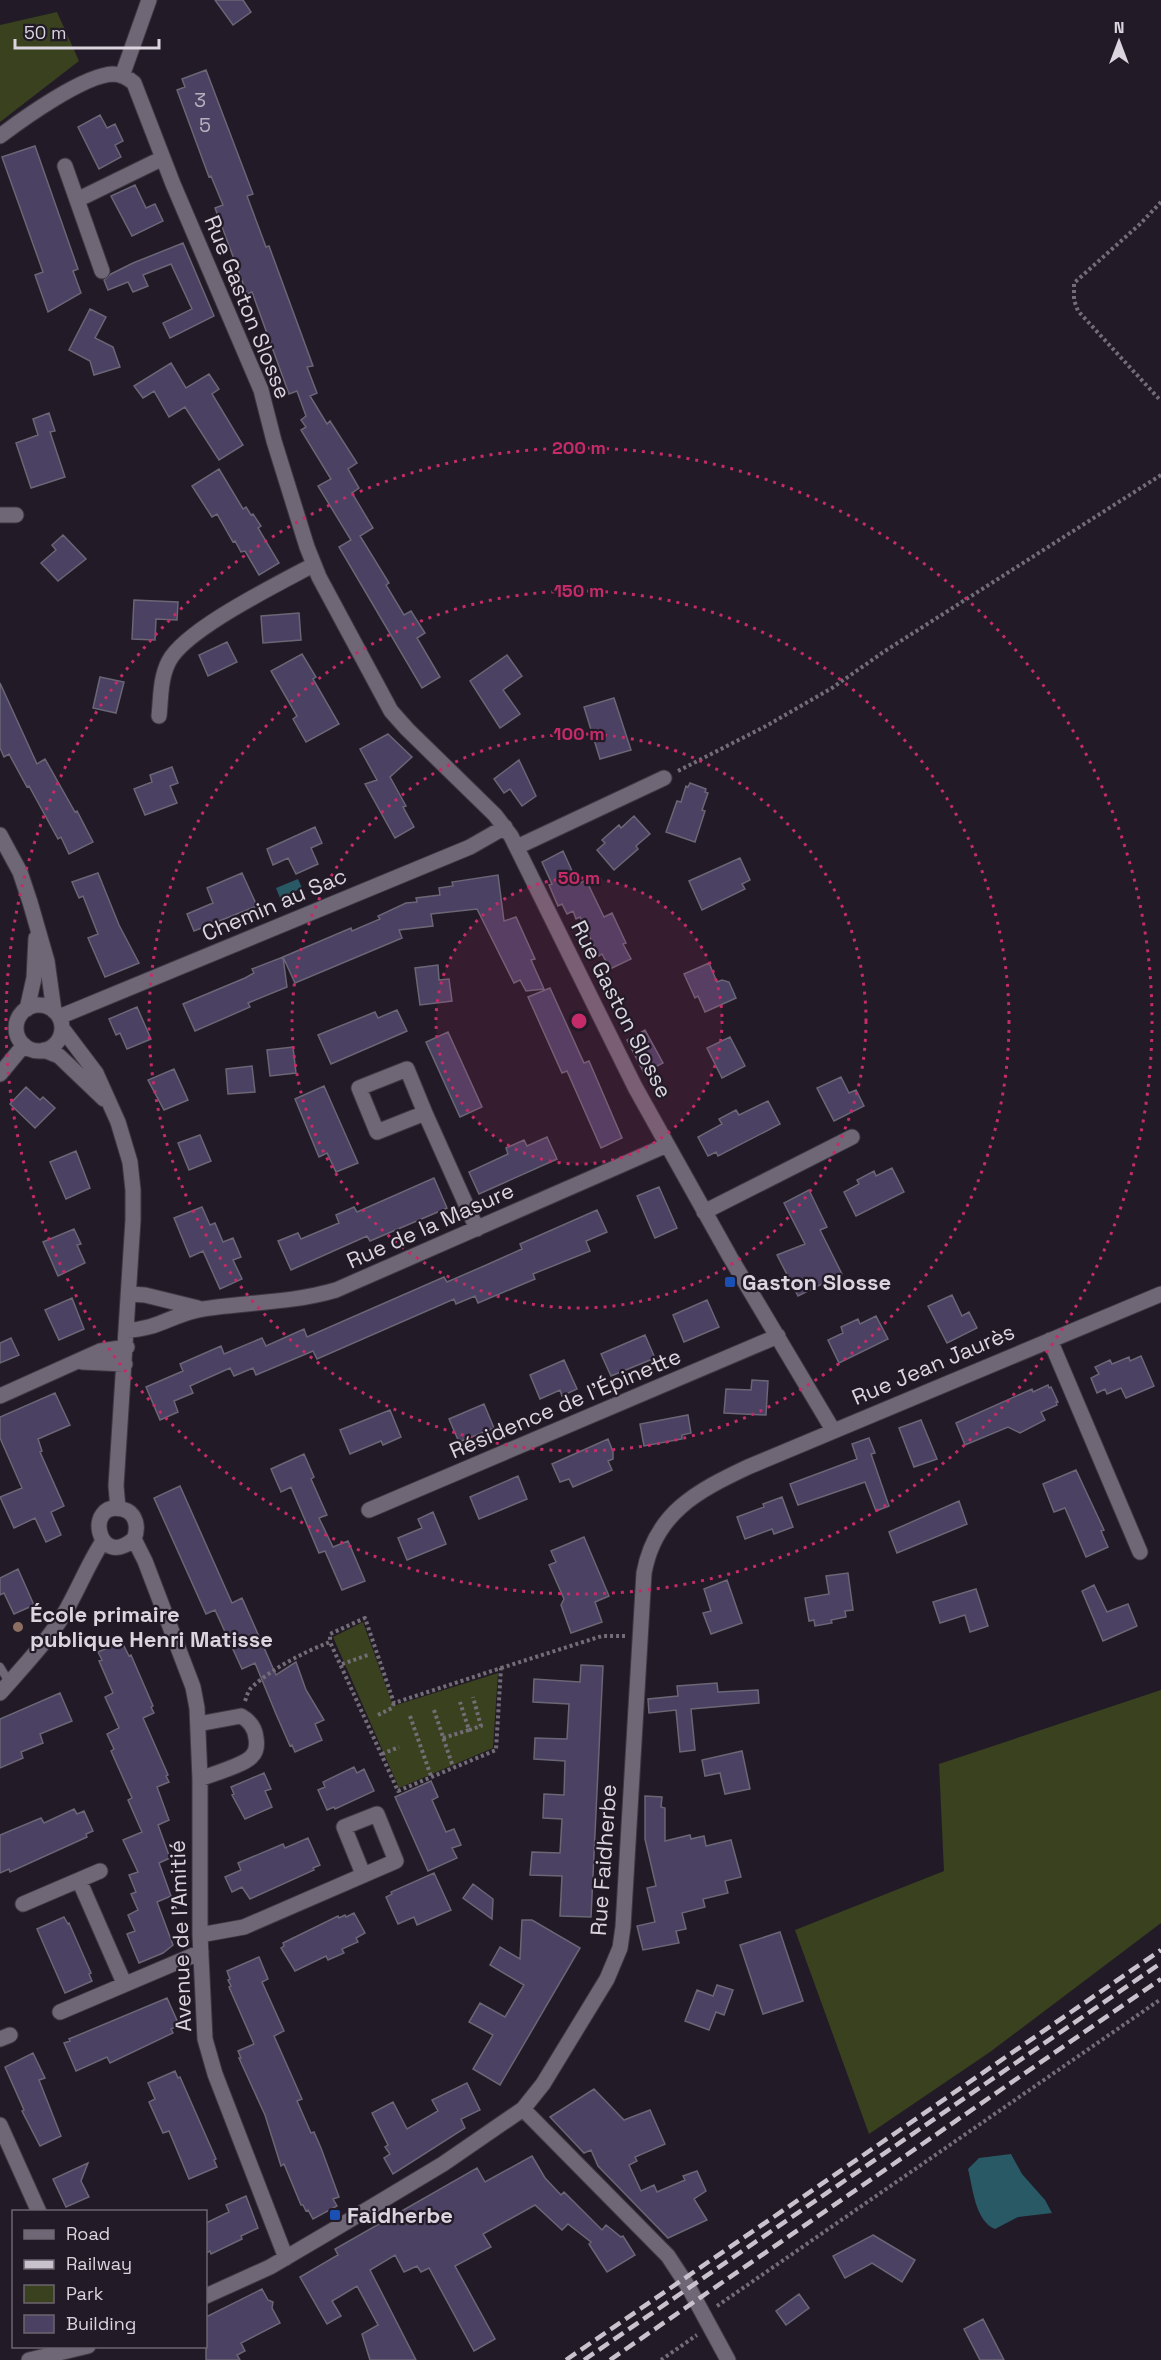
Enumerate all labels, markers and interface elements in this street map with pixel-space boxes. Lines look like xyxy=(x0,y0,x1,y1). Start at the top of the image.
scale bar xyxy=(15,12,159,50)
north arrow xyxy=(1089,12,1149,72)
text: N xyxy=(1114,17,1124,38)
text: 50 m xyxy=(24,21,66,44)
house number: 3 xyxy=(194,87,206,113)
house number: 5 xyxy=(199,112,211,138)
street label: Rue Gaston Slosse xyxy=(198,211,298,403)
text: 200 m xyxy=(552,436,606,459)
text: 150 m xyxy=(554,579,604,602)
text: 100 m xyxy=(553,722,605,745)
street label: Chemin au Sac xyxy=(197,861,351,947)
text: 50 m xyxy=(558,866,600,889)
street label: Rue Gaston Slosse xyxy=(565,916,679,1102)
centre of rings xyxy=(569,1011,589,1031)
street label: Rue de la Masure xyxy=(342,1176,518,1274)
place label: Gaston Slosse xyxy=(742,1268,891,1296)
marker: Gaston Slosse xyxy=(723,1275,737,1289)
street label: Rue Jean Jaurès xyxy=(847,1317,1019,1411)
street label: Résidence de l’Épinette xyxy=(445,1341,685,1465)
place label: École primaire publique Henri Matisse xyxy=(30,1600,273,1653)
marker: École primaire publique Henri Matisse xyxy=(11,1620,25,1634)
street label: Rue Faidherbe xyxy=(584,1783,622,1937)
street label: Avenue de l'Amitié xyxy=(163,1840,197,2032)
place label: Faidherbe xyxy=(347,2201,453,2229)
marker: Faidherbe xyxy=(328,2208,342,2222)
legend xyxy=(12,2210,207,2348)
text: Road xyxy=(66,2222,110,2245)
text: Railway xyxy=(66,2252,132,2275)
text: Park xyxy=(66,2282,104,2305)
text: Building xyxy=(66,2312,136,2335)

